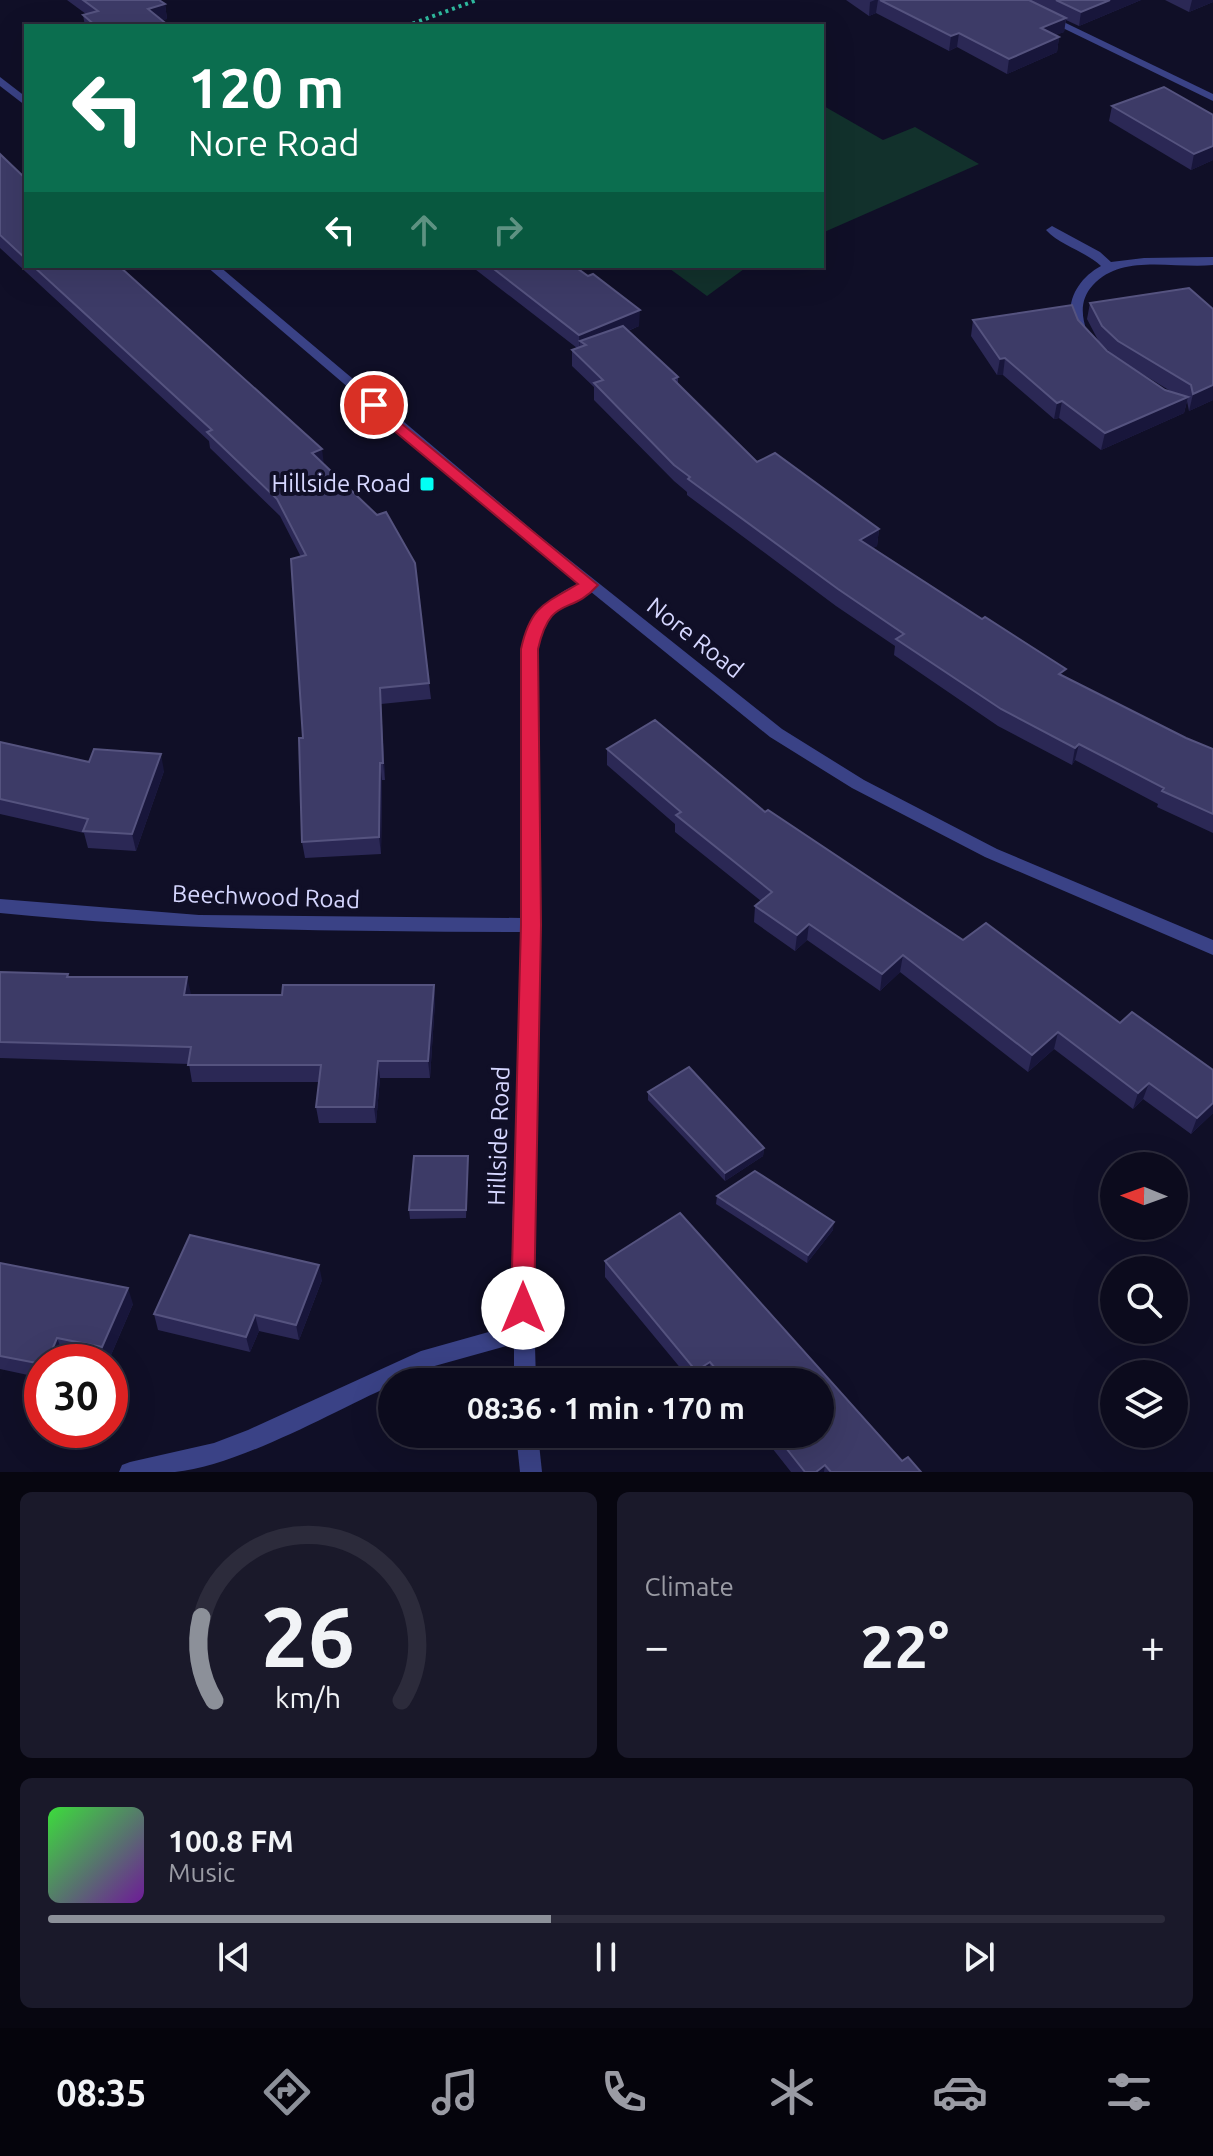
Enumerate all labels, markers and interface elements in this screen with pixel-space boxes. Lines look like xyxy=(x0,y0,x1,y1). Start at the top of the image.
icon: left xyxy=(56,56,160,160)
text: 120 m xyxy=(188,56,344,119)
text: Nore Road xyxy=(188,122,359,163)
icon: left xyxy=(318,208,362,252)
icon: ahead xyxy=(402,208,446,252)
icon: right xyxy=(486,208,530,252)
pin xyxy=(340,371,408,439)
icon: arrive xyxy=(352,383,396,427)
place label: Hillside Road xyxy=(272,470,411,497)
marker: Hillside Road xyxy=(418,475,436,493)
street label: Nore Road xyxy=(642,592,749,683)
street label: Beechwood Road xyxy=(172,880,360,913)
street label: Hillside Road xyxy=(483,1066,514,1206)
north arrow xyxy=(1100,1152,1188,1240)
map controls xyxy=(1100,1152,1188,1448)
button: search xyxy=(1100,1256,1188,1344)
position arrow xyxy=(481,1266,565,1350)
speed limit sign: 30 xyxy=(24,1344,128,1448)
button: layers xyxy=(1100,1360,1188,1448)
text: 08:36 · 1 min · 170 m xyxy=(467,1391,745,1425)
text: Climate xyxy=(645,1572,734,1601)
text: 26 xyxy=(261,1589,355,1683)
text: 22° xyxy=(860,1612,949,1679)
text: − xyxy=(645,1621,669,1670)
text: + xyxy=(1140,1621,1165,1670)
text: km/h xyxy=(275,1681,341,1713)
text: 100.8 FM xyxy=(168,1824,294,1858)
text: Music xyxy=(168,1858,235,1887)
icon: previous xyxy=(212,1935,256,1979)
icon: pause xyxy=(584,1935,628,1979)
icon: next xyxy=(957,1935,1001,1979)
icon: directions xyxy=(259,2064,315,2120)
icon: music xyxy=(427,2064,483,2120)
icon: phone xyxy=(596,2064,652,2120)
icon: climate xyxy=(764,2064,820,2120)
icon: car xyxy=(932,2064,988,2120)
icon: filters xyxy=(1101,2064,1157,2120)
text: 08:35 xyxy=(56,2072,146,2113)

